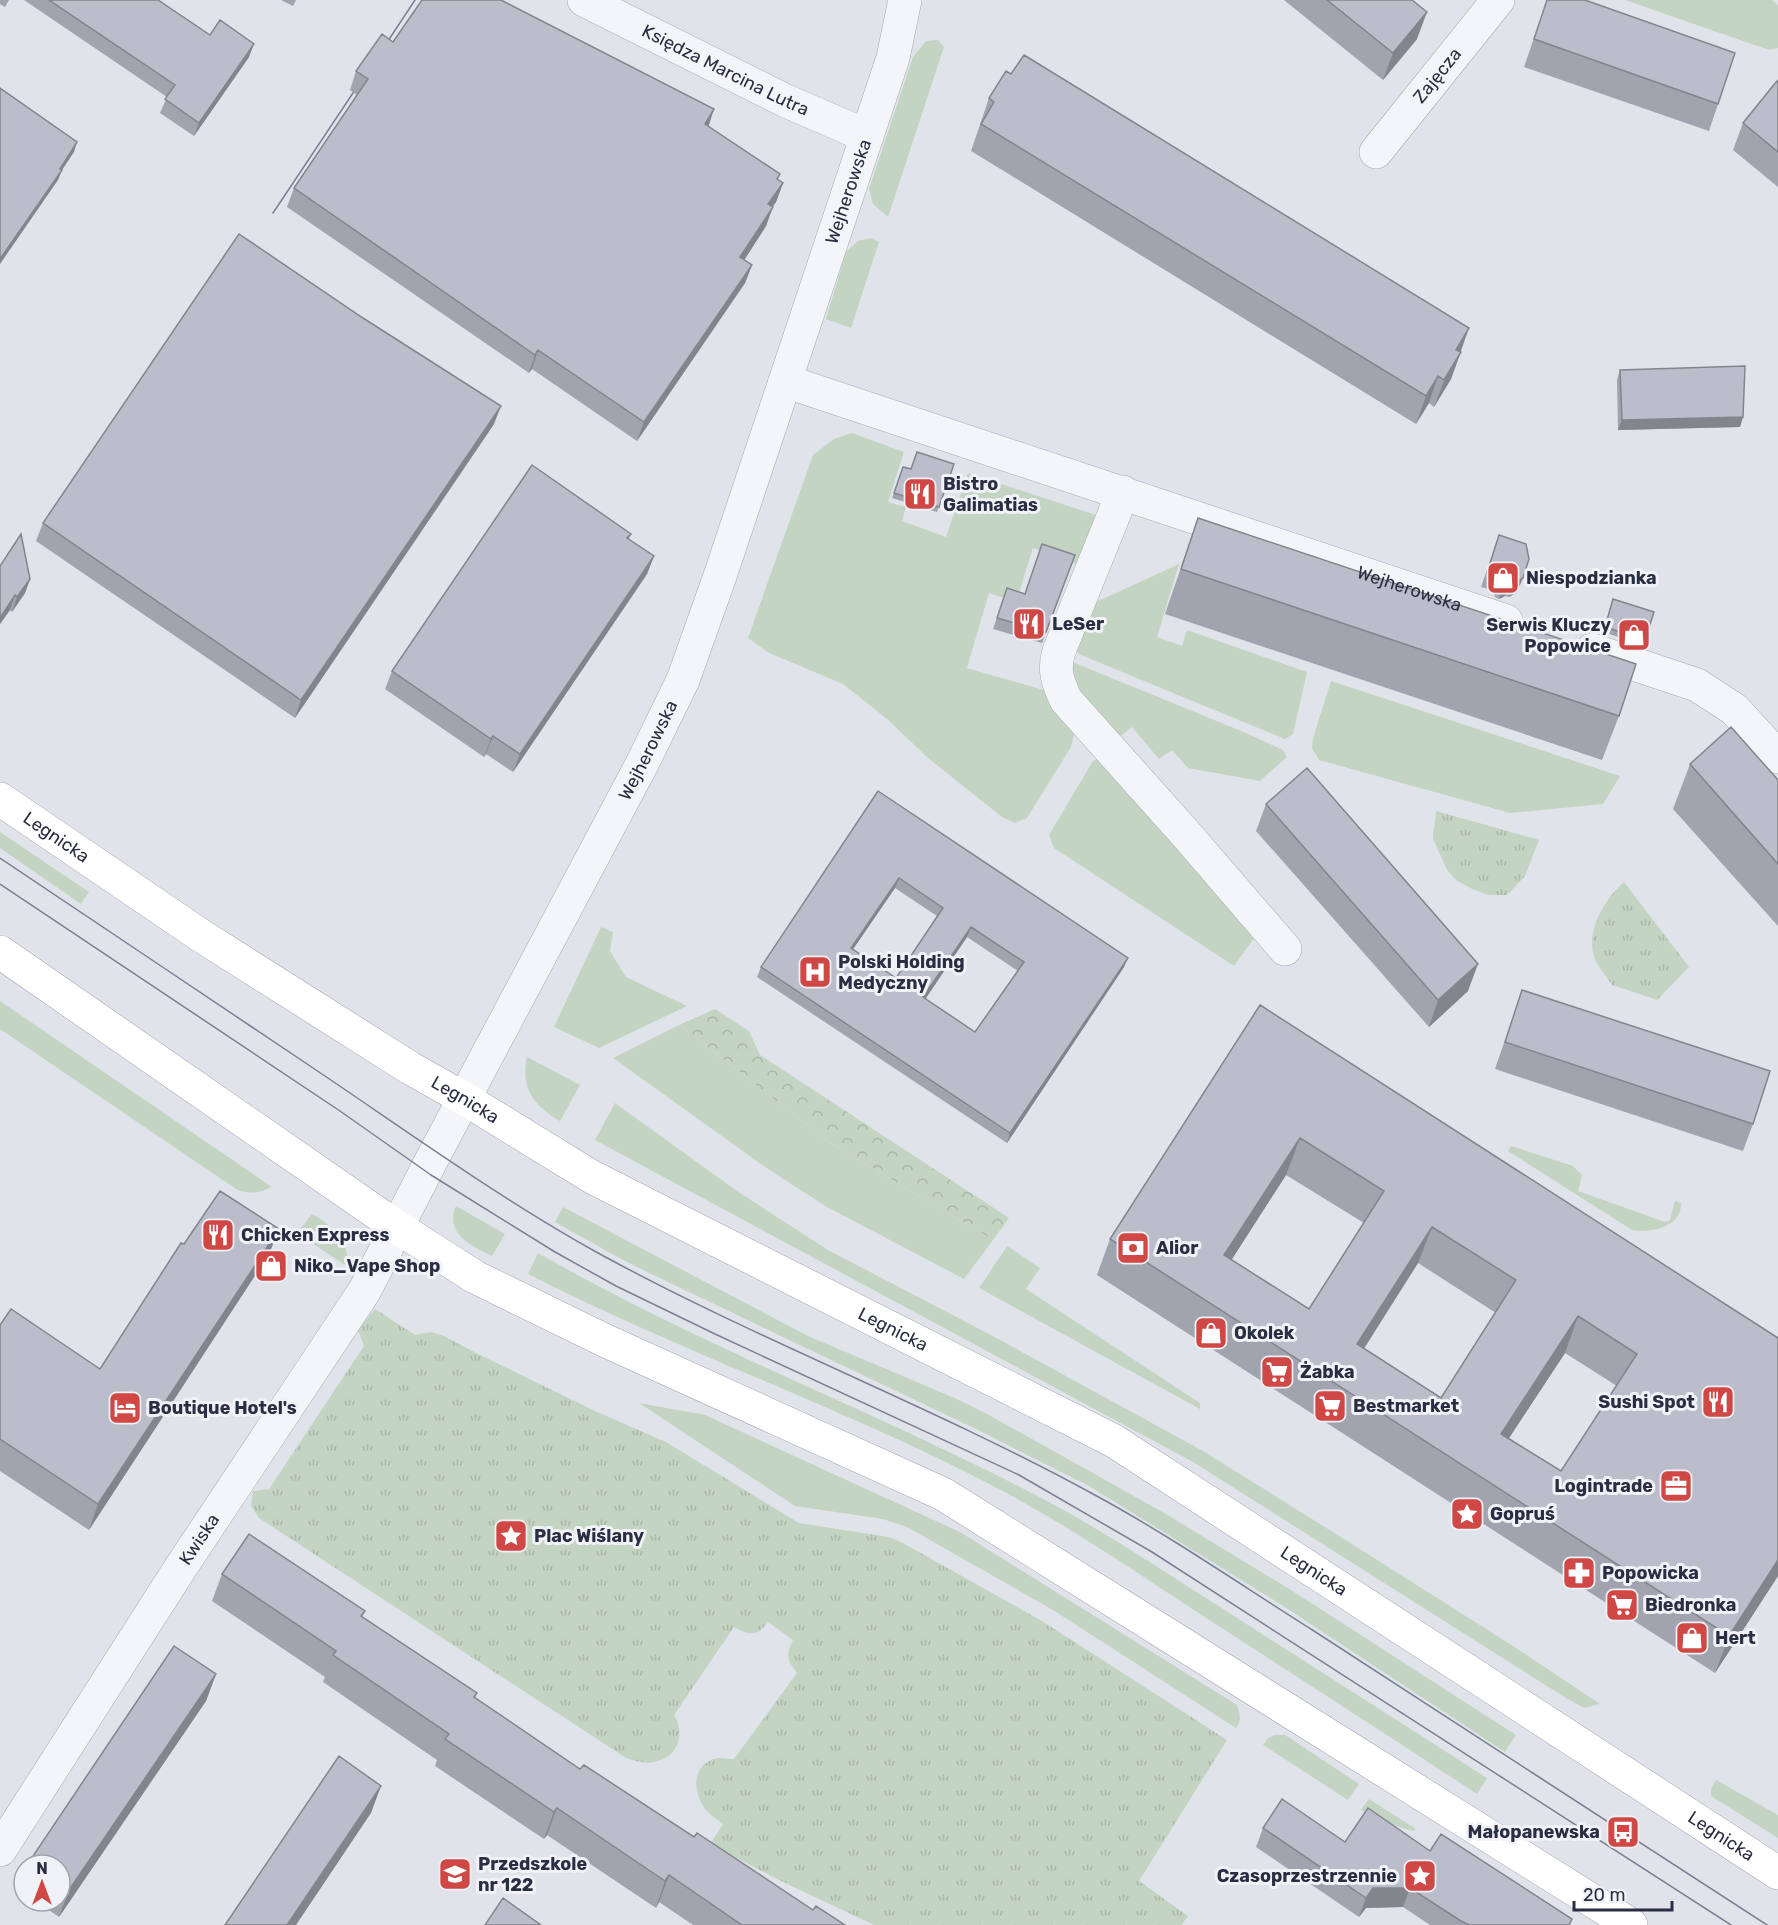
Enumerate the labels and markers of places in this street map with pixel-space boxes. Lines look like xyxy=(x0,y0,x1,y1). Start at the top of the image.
place label: Bistro Galimatias xyxy=(943,473,1038,516)
restaurant icon: Bistro Galimatias xyxy=(902,476,938,512)
shop icon: Niespodzianka xyxy=(1485,560,1521,596)
place label: Niespodzianka xyxy=(1526,567,1657,589)
restaurant icon: LeSer xyxy=(1011,606,1047,642)
place label: LeSer xyxy=(1052,613,1104,635)
place label: Serwis Kluczy Popowice xyxy=(1486,614,1611,657)
shop icon: Serwis Kluczy Popowice xyxy=(1616,617,1652,653)
place label: Polski Holding Medyczny xyxy=(838,951,965,994)
hospital icon: Polski Holding Medyczny xyxy=(797,954,833,990)
restaurant icon: Chicken Express xyxy=(200,1217,236,1253)
place label: Chicken Express xyxy=(241,1224,389,1246)
bank icon: Alior xyxy=(1115,1230,1151,1266)
place label: Alior xyxy=(1156,1237,1198,1259)
shop icon: Niko_Vape Shop xyxy=(253,1248,289,1284)
place label: Niko_Vape Shop xyxy=(294,1255,440,1277)
shop icon: Okolek xyxy=(1193,1315,1229,1351)
place label: Okolek xyxy=(1234,1322,1295,1344)
supermarket icon: Żabka xyxy=(1259,1354,1295,1390)
place label: Żabka xyxy=(1300,1361,1355,1383)
restaurant icon: Sushi Spot xyxy=(1700,1384,1736,1420)
supermarket icon: Bestmarket xyxy=(1312,1388,1348,1424)
hotel icon: Boutique Hotel's xyxy=(107,1390,143,1426)
place label: Sushi Spot xyxy=(1598,1391,1695,1413)
place label: Bestmarket xyxy=(1353,1395,1459,1417)
place label: Boutique Hotel's xyxy=(148,1397,297,1419)
office icon: Logintrade xyxy=(1658,1468,1694,1504)
place label: Logintrade xyxy=(1554,1475,1653,1497)
place icon: Gopruś xyxy=(1449,1496,1485,1532)
place label: Gopruś xyxy=(1490,1503,1555,1525)
place icon: Plac Wiślany xyxy=(493,1518,529,1554)
place label: Plac Wiślany xyxy=(534,1525,644,1547)
pharmacy icon: Popowicka xyxy=(1561,1555,1597,1591)
place label: Popowicka xyxy=(1602,1562,1699,1584)
supermarket icon: Biedronka xyxy=(1604,1587,1640,1623)
place label: Biedronka xyxy=(1645,1594,1737,1616)
shop icon: Hert xyxy=(1674,1620,1710,1656)
place label: Hert xyxy=(1715,1627,1756,1649)
bus stop icon: Małopanewska xyxy=(1605,1814,1641,1850)
place label: Małopanewska xyxy=(1468,1821,1600,1843)
place label: Przedszkole nr 122 xyxy=(478,1853,587,1896)
school or university icon: Przedszkole nr 122 xyxy=(437,1856,473,1892)
place icon: Czasoprzestrzennie xyxy=(1402,1858,1438,1894)
place label: Czasoprzestrzennie xyxy=(1217,1865,1397,1887)

